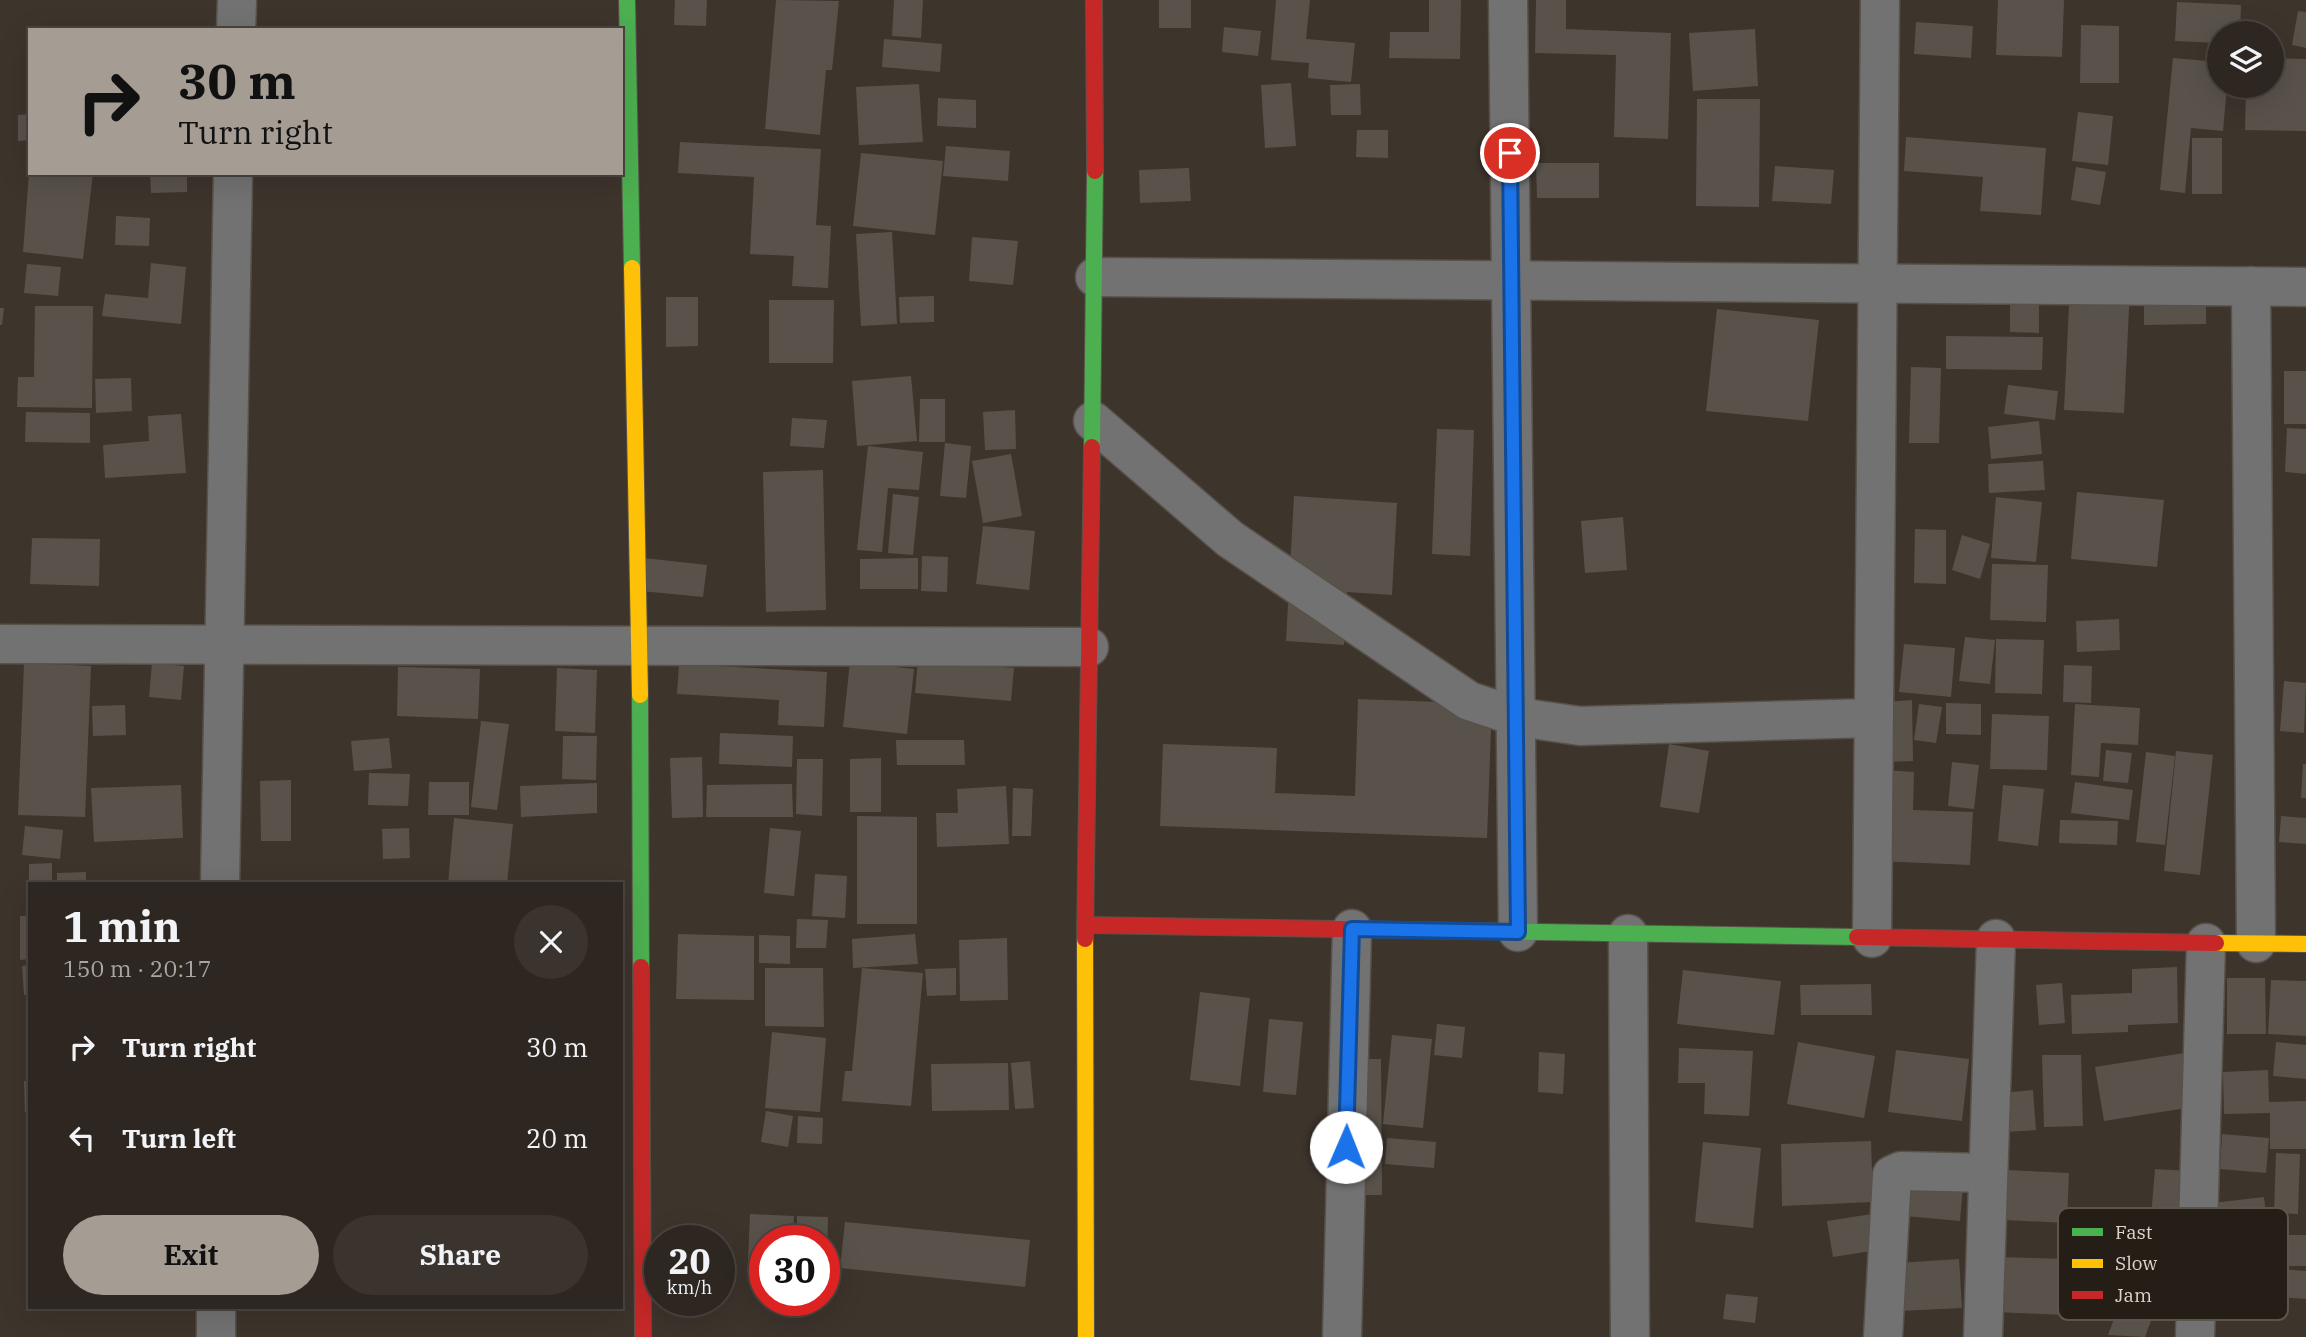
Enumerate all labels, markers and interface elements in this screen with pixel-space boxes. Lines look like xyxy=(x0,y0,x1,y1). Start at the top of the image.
map controls xyxy=(2207,21,2284,98)
button: layers xyxy=(2207,21,2284,98)
text: 30 m xyxy=(178,49,296,112)
icon: right xyxy=(63,56,154,147)
text: Turn right xyxy=(178,111,333,153)
pin xyxy=(1480,123,1540,183)
icon: arrive xyxy=(1491,134,1529,172)
text: 1 min xyxy=(63,899,181,954)
button: close xyxy=(514,905,588,979)
text: 150 m · 20:17 xyxy=(63,953,212,983)
icon: right xyxy=(63,1028,101,1066)
text: Turn right xyxy=(122,1030,256,1064)
text: 30 m xyxy=(526,1030,588,1064)
position arrow xyxy=(1309,1110,1383,1184)
icon: left xyxy=(63,1119,101,1157)
text: Turn left xyxy=(122,1121,236,1155)
text: 20 m xyxy=(526,1121,588,1155)
legend xyxy=(2058,1208,2288,1320)
button: Exit xyxy=(63,1215,319,1295)
button: Share xyxy=(333,1215,588,1295)
text: Fast xyxy=(2115,1220,2153,1244)
speed limit sign: 30 xyxy=(749,1225,840,1316)
text: 20 xyxy=(668,1238,711,1284)
text: Slow xyxy=(2115,1251,2157,1275)
text: km/h xyxy=(667,1276,712,1299)
text: Jam xyxy=(2115,1283,2152,1307)

